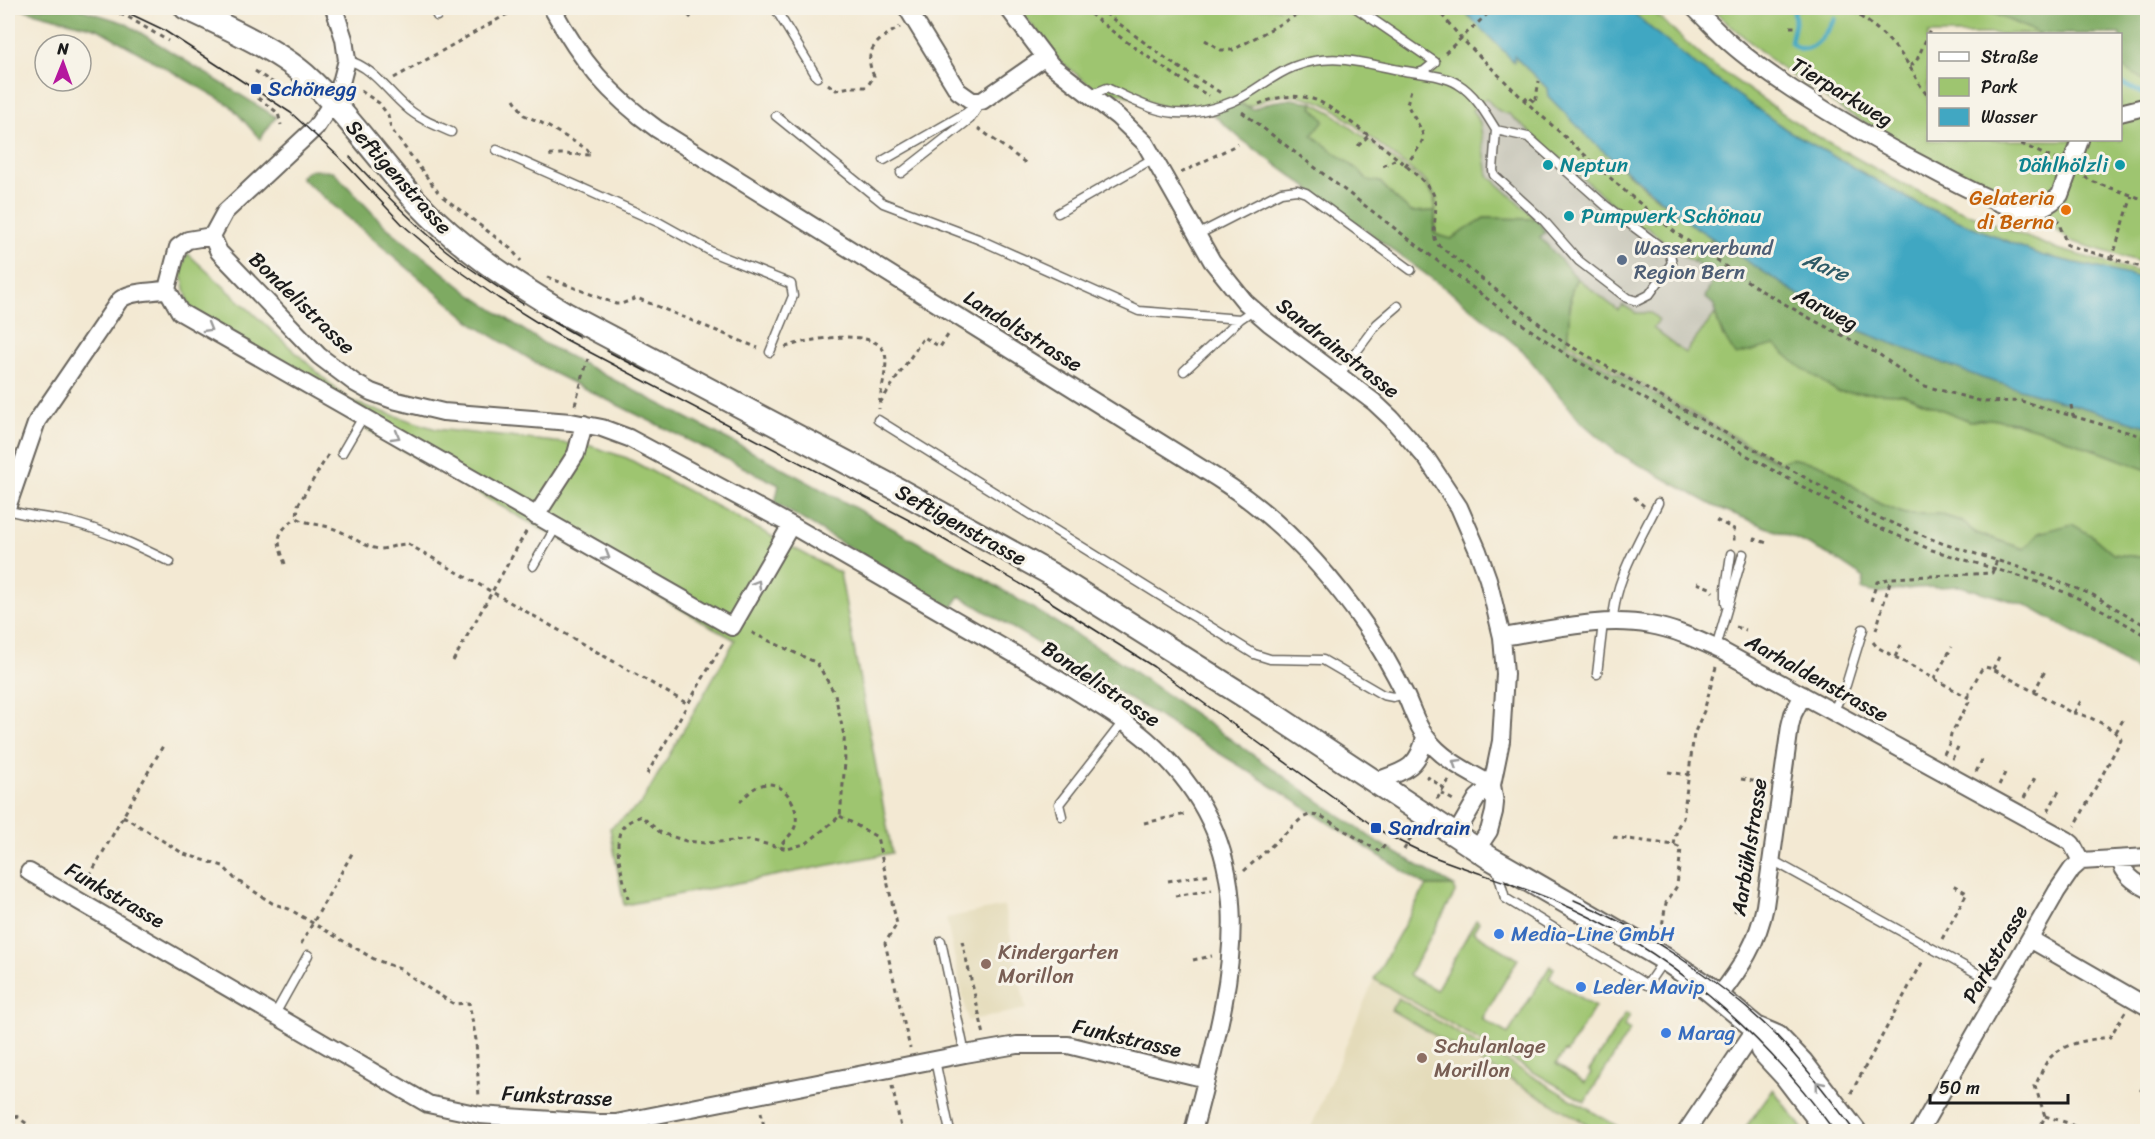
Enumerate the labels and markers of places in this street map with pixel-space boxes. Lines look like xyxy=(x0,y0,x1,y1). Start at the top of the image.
place label: Schönegg xyxy=(268,70,357,108)
marker: Schönegg xyxy=(249,82,263,96)
place label: Neptun xyxy=(1560,146,1628,184)
place label: Dählhölzli xyxy=(2018,146,2109,184)
marker: Neptun xyxy=(1541,158,1555,172)
marker: Dählhölzli xyxy=(2113,158,2127,172)
place label: Gelateria di Berna xyxy=(1969,179,2054,241)
place label: Pumpwerk Schönau xyxy=(1581,197,1762,235)
marker: Gelateria di Berna xyxy=(2059,203,2073,217)
marker: Pumpwerk Schönau xyxy=(1562,209,1576,223)
place label: Wasserverbund Region Bern xyxy=(1634,229,1775,291)
marker: Wasserverbund Region Bern xyxy=(1615,253,1629,267)
place label: Sandrain xyxy=(1388,809,1470,847)
marker: Sandrain xyxy=(1369,821,1383,835)
place label: Media-Line GmbH xyxy=(1511,915,1675,953)
marker: Media-Line GmbH xyxy=(1492,927,1506,941)
place label: Kindergarten Morillon xyxy=(998,933,1119,995)
marker: Kindergarten Morillon xyxy=(979,957,993,971)
place label: Leder Mavip xyxy=(1593,968,1705,1006)
marker: Leder Mavip xyxy=(1574,980,1588,994)
place label: Marag xyxy=(1678,1014,1736,1052)
marker: Marag xyxy=(1659,1026,1673,1040)
place label: Schulanlage Morillon xyxy=(1434,1027,1546,1089)
marker: Schulanlage Morillon xyxy=(1415,1051,1429,1065)

